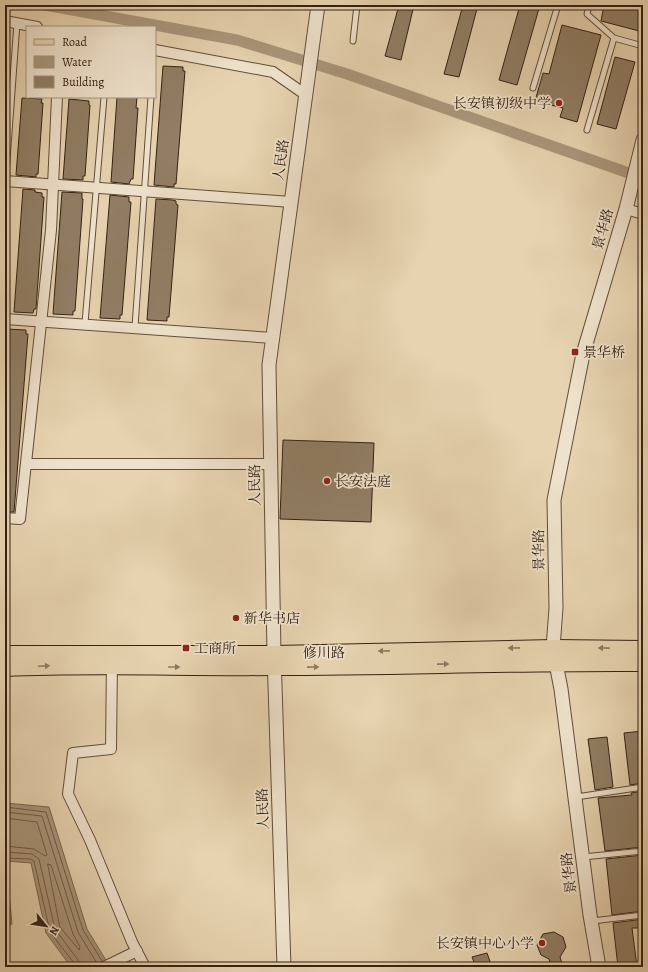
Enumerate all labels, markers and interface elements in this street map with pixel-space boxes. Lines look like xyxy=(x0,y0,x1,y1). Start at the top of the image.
legend xyxy=(26,26,156,98)
text: Road xyxy=(62,34,88,50)
text: Water xyxy=(61,54,92,70)
text: Building xyxy=(62,74,104,90)
place label: 长安镇初级中学 xyxy=(453,94,551,113)
marker: 长安镇初级中学 xyxy=(554,98,564,108)
street label: 人民路 xyxy=(269,138,293,182)
street label: 景华路 xyxy=(588,206,618,252)
place label: 景华桥 xyxy=(583,343,625,362)
marker: 景华桥 xyxy=(570,347,580,357)
street label: 人民路 xyxy=(245,464,265,506)
place label: 长安法庭 xyxy=(335,472,391,491)
marker: 长安法庭 xyxy=(322,476,332,486)
street label: 景华路 xyxy=(529,529,549,571)
place label: 新华书店 xyxy=(244,609,300,628)
marker: 新华书店 xyxy=(231,613,241,623)
place label: 工商所 xyxy=(194,639,236,658)
marker: 工商所 xyxy=(181,643,191,653)
street label: 修川路 xyxy=(303,643,345,663)
one-way arrow xyxy=(508,645,520,652)
one-way arrow xyxy=(597,645,610,651)
one-way arrow xyxy=(377,648,390,654)
one-way arrow xyxy=(437,661,449,668)
one-way arrow xyxy=(38,663,51,669)
one-way arrow xyxy=(168,664,181,670)
one-way arrow xyxy=(307,664,320,670)
street label: 人民路 xyxy=(253,788,273,830)
street label: 景华路 xyxy=(557,851,581,895)
north arrow xyxy=(26,906,66,946)
text: N xyxy=(46,924,63,938)
place label: 长安镇中心小学 xyxy=(436,934,534,953)
marker: 长安镇中心小学 xyxy=(537,938,547,948)

